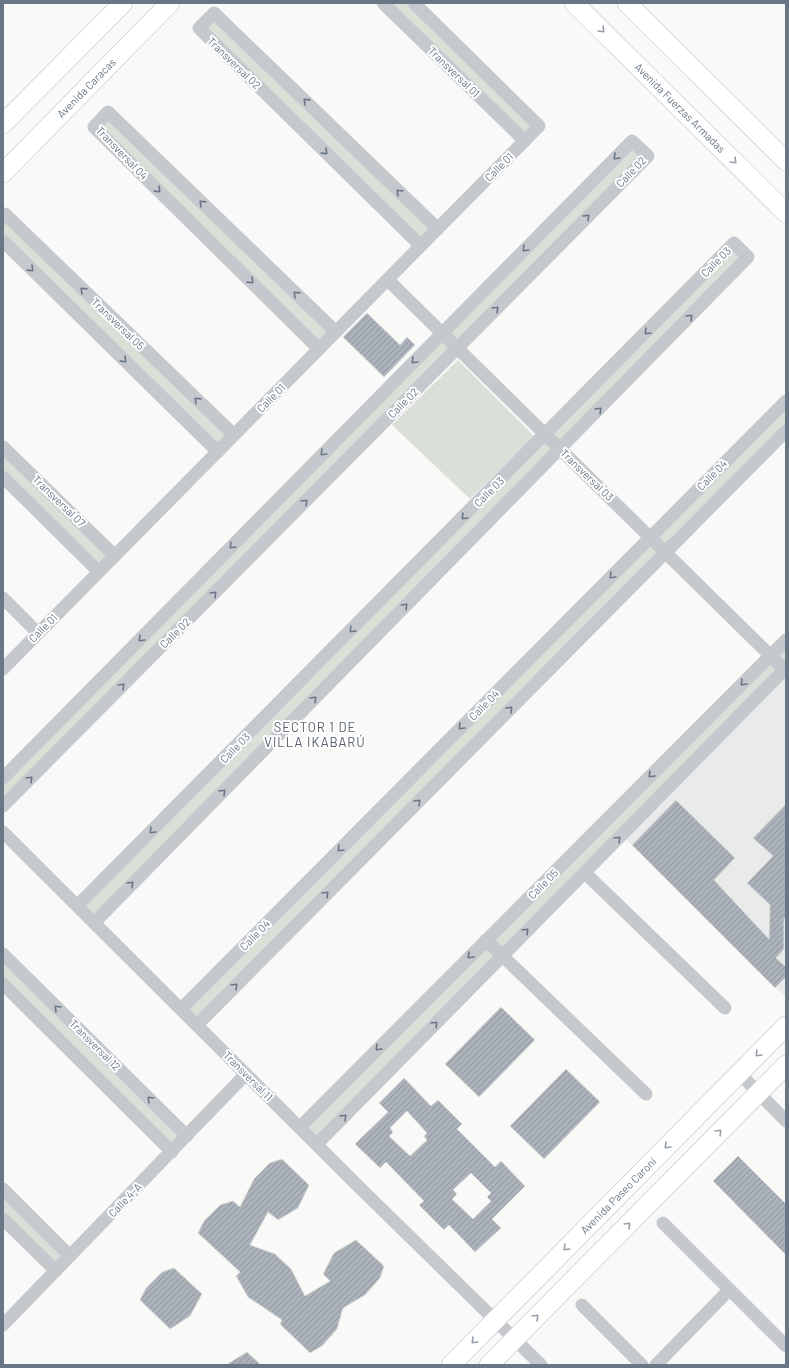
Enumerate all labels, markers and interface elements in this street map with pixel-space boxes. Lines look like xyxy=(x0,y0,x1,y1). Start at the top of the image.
one-way arrow xyxy=(597,26,605,33)
street label: Transversal 02 xyxy=(205,34,264,91)
street label: Transversal 01 xyxy=(426,44,483,99)
street label: Avenida Caracas xyxy=(54,55,118,120)
street label: Avenida Fuerzas Armadas xyxy=(632,60,728,155)
one-way arrow xyxy=(303,98,311,106)
street label: Transversal 04 xyxy=(94,123,151,182)
one-way arrow xyxy=(320,147,328,155)
street label: Calle 01 xyxy=(482,150,516,184)
one-way arrow xyxy=(613,152,621,160)
street label: Calle 02 xyxy=(613,154,648,190)
one-way arrow xyxy=(729,157,737,164)
one-way arrow xyxy=(153,185,161,193)
one-way arrow xyxy=(396,189,404,196)
one-way arrow xyxy=(200,201,207,208)
one-way arrow xyxy=(582,214,590,222)
one-way arrow xyxy=(522,244,530,252)
street label: Calle 03 xyxy=(698,244,733,279)
one-way arrow xyxy=(26,264,34,271)
one-way arrow xyxy=(246,276,254,284)
one-way arrow xyxy=(80,287,88,295)
one-way arrow xyxy=(293,291,301,299)
street label: Transversal 05 xyxy=(89,295,148,352)
one-way arrow xyxy=(491,306,499,314)
one-way arrow xyxy=(685,314,693,322)
one-way arrow xyxy=(644,327,652,334)
one-way arrow xyxy=(119,355,127,362)
one-way arrow xyxy=(412,356,419,364)
street label: Calle 01 xyxy=(254,381,288,415)
street label: Calle 02 xyxy=(385,385,421,420)
one-way arrow xyxy=(194,397,202,405)
one-way arrow xyxy=(594,407,602,415)
street label: Transversal 03 xyxy=(558,446,617,503)
one-way arrow xyxy=(320,448,328,456)
street label: Calle 04 xyxy=(694,457,730,493)
street label: Transversal 07 xyxy=(30,472,88,529)
street label: Calle 03 xyxy=(471,474,506,509)
one-way arrow xyxy=(300,499,308,507)
one-way arrow xyxy=(461,512,469,520)
one-way arrow xyxy=(229,541,237,549)
one-way arrow xyxy=(609,571,617,579)
one-way arrow xyxy=(209,591,216,599)
one-way arrow xyxy=(400,603,408,611)
street label: Calle 01 xyxy=(26,611,60,645)
street label: Calle 02 xyxy=(157,615,193,650)
one-way arrow xyxy=(349,625,357,633)
one-way arrow xyxy=(138,634,146,642)
one-way arrow xyxy=(740,678,748,686)
one-way arrow xyxy=(117,683,125,691)
street label: Calle 04 xyxy=(466,687,502,723)
one-way arrow xyxy=(309,696,317,704)
one-way arrow xyxy=(505,706,513,714)
district label: SECTOR 1 DE VILLA IKABARÚ xyxy=(264,719,366,750)
one-way arrow xyxy=(458,722,466,730)
street label: Calle 03 xyxy=(217,730,252,765)
one-way arrow xyxy=(648,770,656,778)
one-way arrow xyxy=(26,776,33,784)
one-way arrow xyxy=(218,789,226,797)
one-way arrow xyxy=(413,799,421,807)
one-way arrow xyxy=(149,826,157,834)
one-way arrow xyxy=(613,836,621,844)
one-way arrow xyxy=(337,844,345,852)
street label: Calle 05 xyxy=(525,866,561,901)
one-way arrow xyxy=(127,881,134,889)
one-way arrow xyxy=(321,891,329,899)
street label: Calle 04 xyxy=(237,917,273,953)
one-way arrow xyxy=(522,928,529,936)
one-way arrow xyxy=(467,951,475,959)
one-way arrow xyxy=(230,983,238,991)
one-way arrow xyxy=(54,1005,62,1013)
street label: Transversal 12 xyxy=(67,1017,124,1073)
one-way arrow xyxy=(430,1021,438,1029)
one-way arrow xyxy=(375,1043,383,1051)
street label: Transversal 11 xyxy=(221,1048,276,1103)
one-way arrow xyxy=(756,1049,763,1056)
one-way arrow xyxy=(147,1096,155,1104)
one-way arrow xyxy=(339,1114,347,1122)
one-way arrow xyxy=(714,1129,722,1137)
one-way arrow xyxy=(664,1141,672,1149)
street label: Avenida Paseo Caroní xyxy=(578,1154,659,1236)
street label: Calle 4-A xyxy=(105,1180,144,1219)
one-way arrow xyxy=(623,1222,631,1230)
one-way arrow xyxy=(563,1243,571,1251)
one-way arrow xyxy=(532,1314,539,1322)
one-way arrow xyxy=(472,1336,479,1344)

